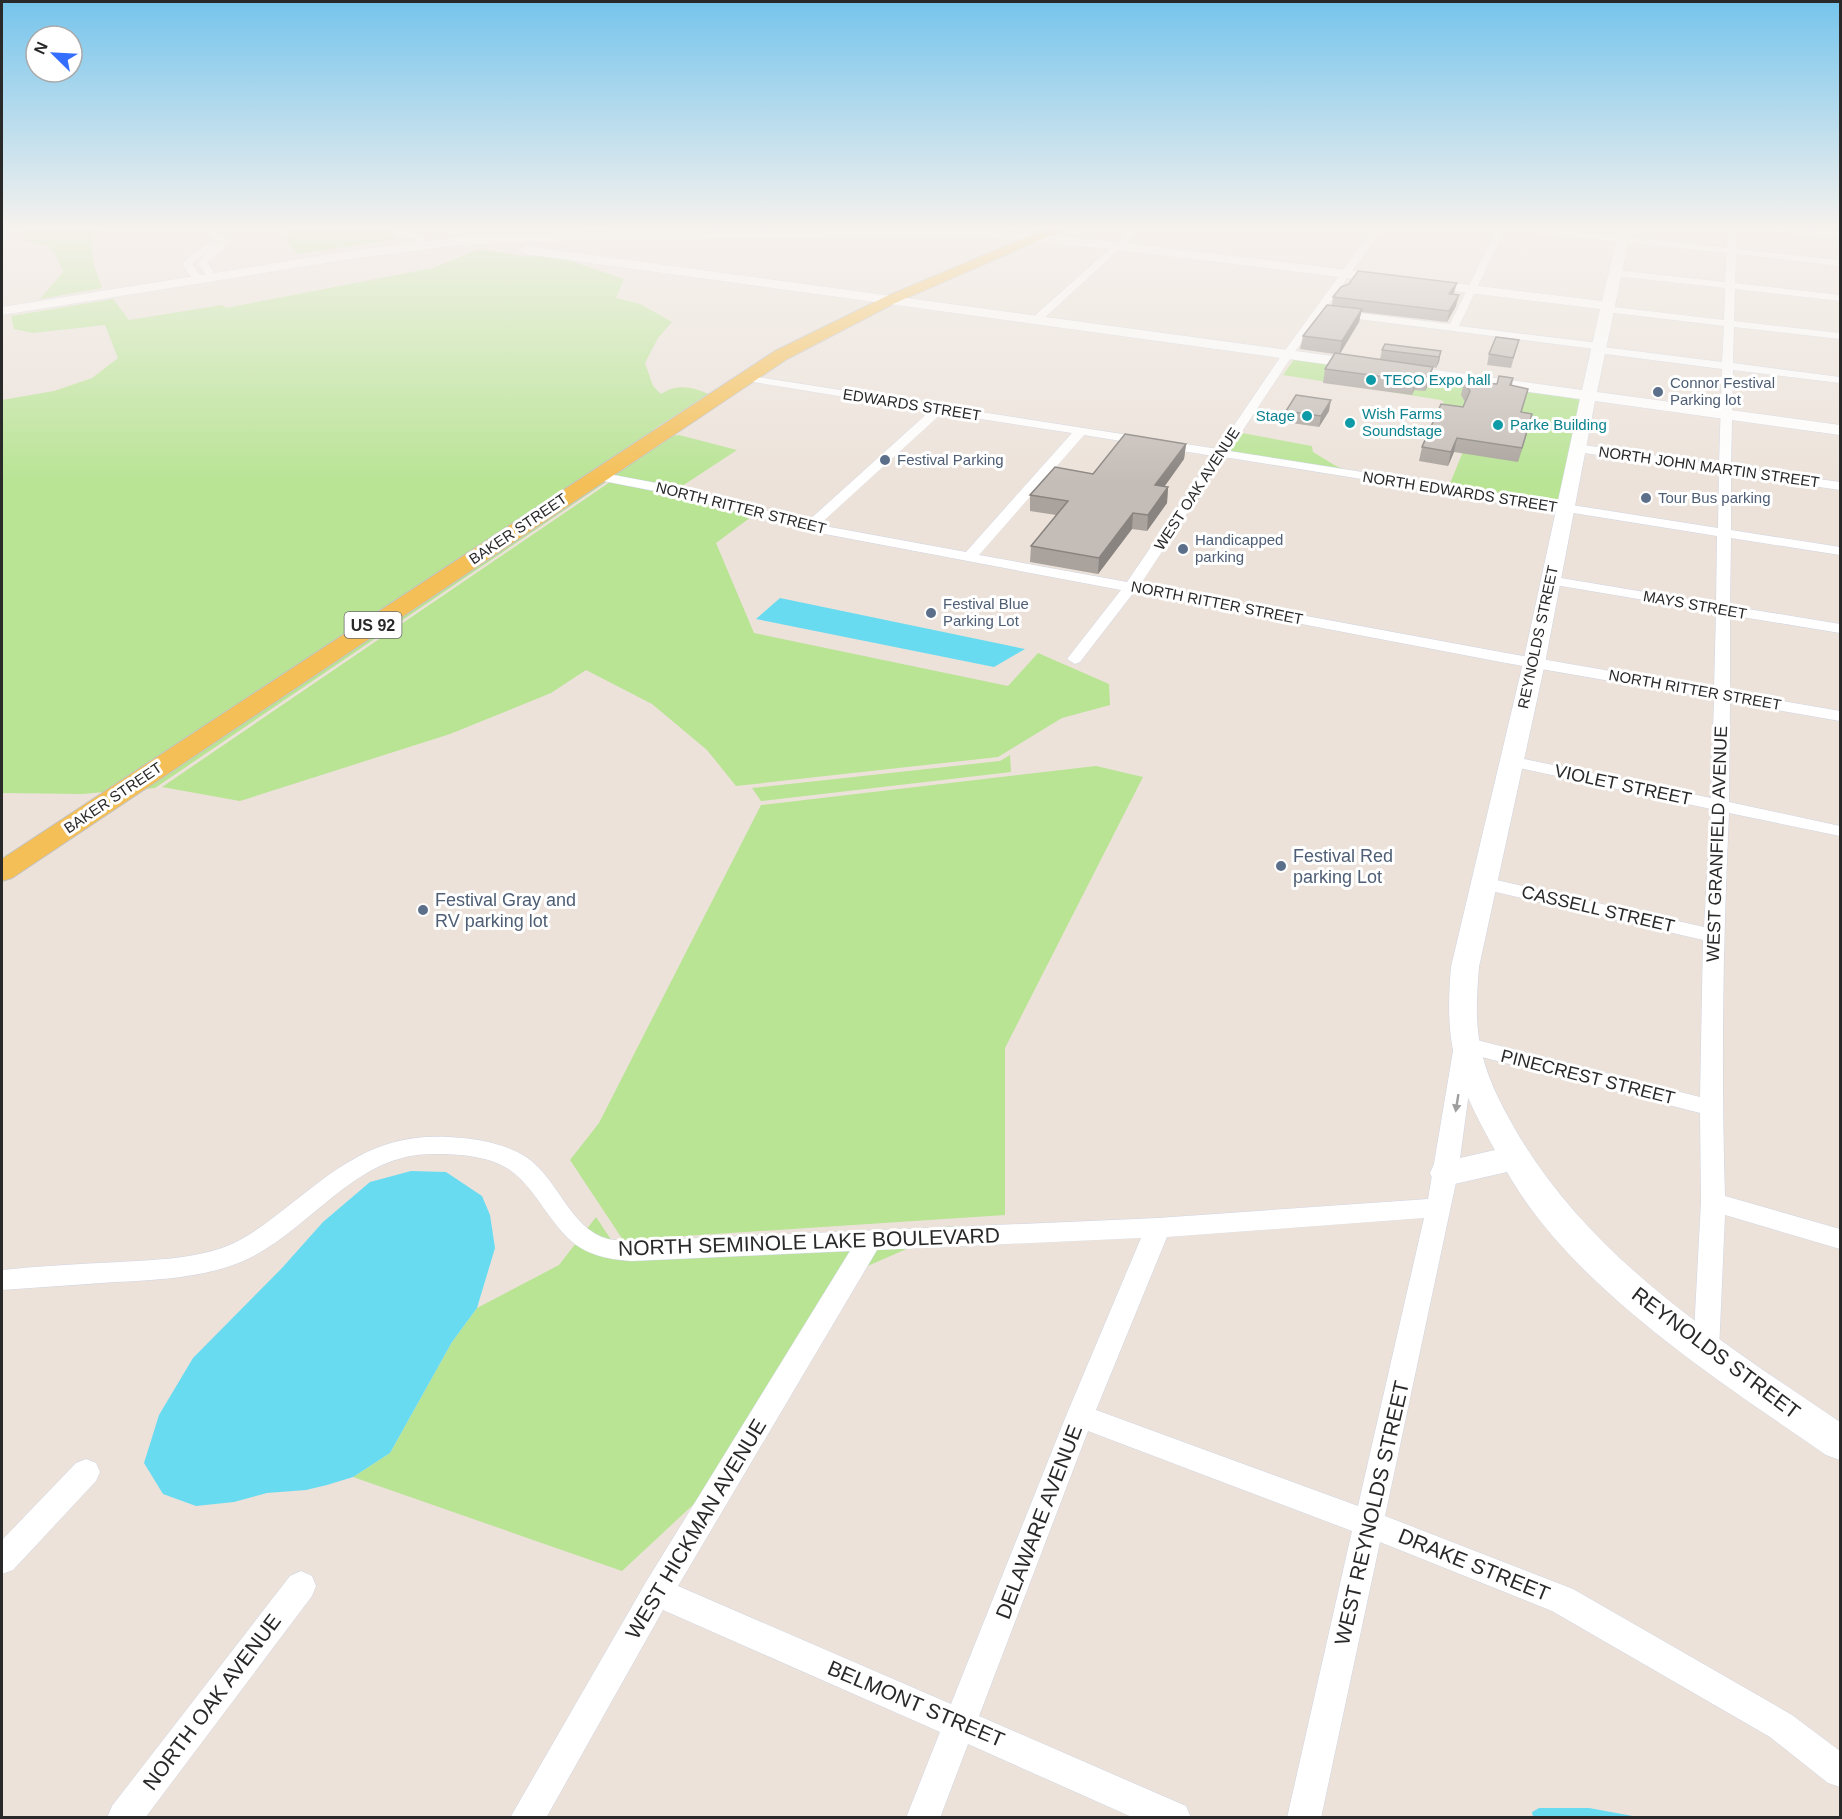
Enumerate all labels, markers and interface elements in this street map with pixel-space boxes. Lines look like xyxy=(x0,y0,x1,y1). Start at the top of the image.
north arrow xyxy=(24,24,84,84)
text: N xyxy=(31,39,51,57)
place label: TECO Expo hall xyxy=(1383,371,1491,388)
marker: TECO Expo hall xyxy=(1364,373,1378,387)
place label: Connor Festival Parking lot xyxy=(1670,374,1775,408)
street label: EDWARDS STREET xyxy=(842,385,982,424)
marker: Connor Festival Parking lot xyxy=(1651,385,1665,399)
place label: Wish Farms Soundstage xyxy=(1362,405,1442,439)
place label: Stage xyxy=(1256,407,1295,424)
marker: Stage xyxy=(1300,409,1314,423)
marker: Wish Farms Soundstage xyxy=(1343,416,1357,430)
place label: Parke Building xyxy=(1510,416,1607,433)
marker: Parke Building xyxy=(1491,418,1505,432)
street label: WEST OAK AVENUE xyxy=(1151,424,1243,553)
street label: NORTH JOHN MARTIN STREET xyxy=(1598,443,1821,490)
place label: Festival Parking xyxy=(897,451,1004,468)
marker: Festival Parking xyxy=(878,453,892,467)
street label: NORTH EDWARDS STREET xyxy=(1362,468,1559,515)
street label: NORTH RITTER STREET xyxy=(654,478,828,537)
place label: Tour Bus parking xyxy=(1658,489,1771,506)
street label: BAKER STREET xyxy=(466,490,570,568)
marker: Tour Bus parking xyxy=(1639,491,1653,505)
place label: Handicapped parking xyxy=(1195,531,1283,565)
marker: Handicapped parking xyxy=(1176,542,1190,556)
street label: REYNOLDS STREET xyxy=(1514,564,1561,710)
street label: NORTH RITTER STREET xyxy=(1130,577,1304,628)
street label: MAYS STREET xyxy=(1642,587,1748,622)
place label: Festival Blue Parking Lot xyxy=(943,595,1029,629)
marker: Festival Blue Parking Lot xyxy=(924,606,938,620)
road number: US 92 xyxy=(344,612,401,638)
street label: NORTH RITTER STREET xyxy=(1608,666,1783,713)
street label: WEST GRANFIELD AVENUE xyxy=(1703,726,1731,962)
street label: BAKER STREET xyxy=(61,759,165,837)
street label: VIOLET STREET xyxy=(1553,761,1693,809)
place label: Festival Red parking Lot xyxy=(1293,846,1393,887)
marker: Festival Red parking Lot xyxy=(1274,859,1288,873)
street label: CASSELL STREET xyxy=(1520,882,1676,936)
place label: Festival Gray and RV parking lot xyxy=(435,890,576,931)
marker: Festival Gray and RV parking lot xyxy=(416,903,430,917)
street label: PINECREST STREET xyxy=(1499,1046,1677,1108)
one-way arrow xyxy=(1452,1094,1461,1113)
street label: NORTH SEMINOLE LAKE BOULEVARD xyxy=(618,1223,1000,1260)
street label: REYNOLDS STREET xyxy=(1628,1282,1805,1423)
street label: WEST REYNOLDS STREET xyxy=(1330,1378,1413,1647)
street label: WEST HICKMAN AVENUE xyxy=(621,1415,770,1643)
street label: DELAWARE AVENUE xyxy=(991,1422,1086,1622)
street label: DRAKE STREET xyxy=(1395,1524,1553,1605)
street label: NORTH OAK AVENUE xyxy=(138,1609,285,1794)
street label: BELMONT STREET xyxy=(824,1656,1008,1751)

